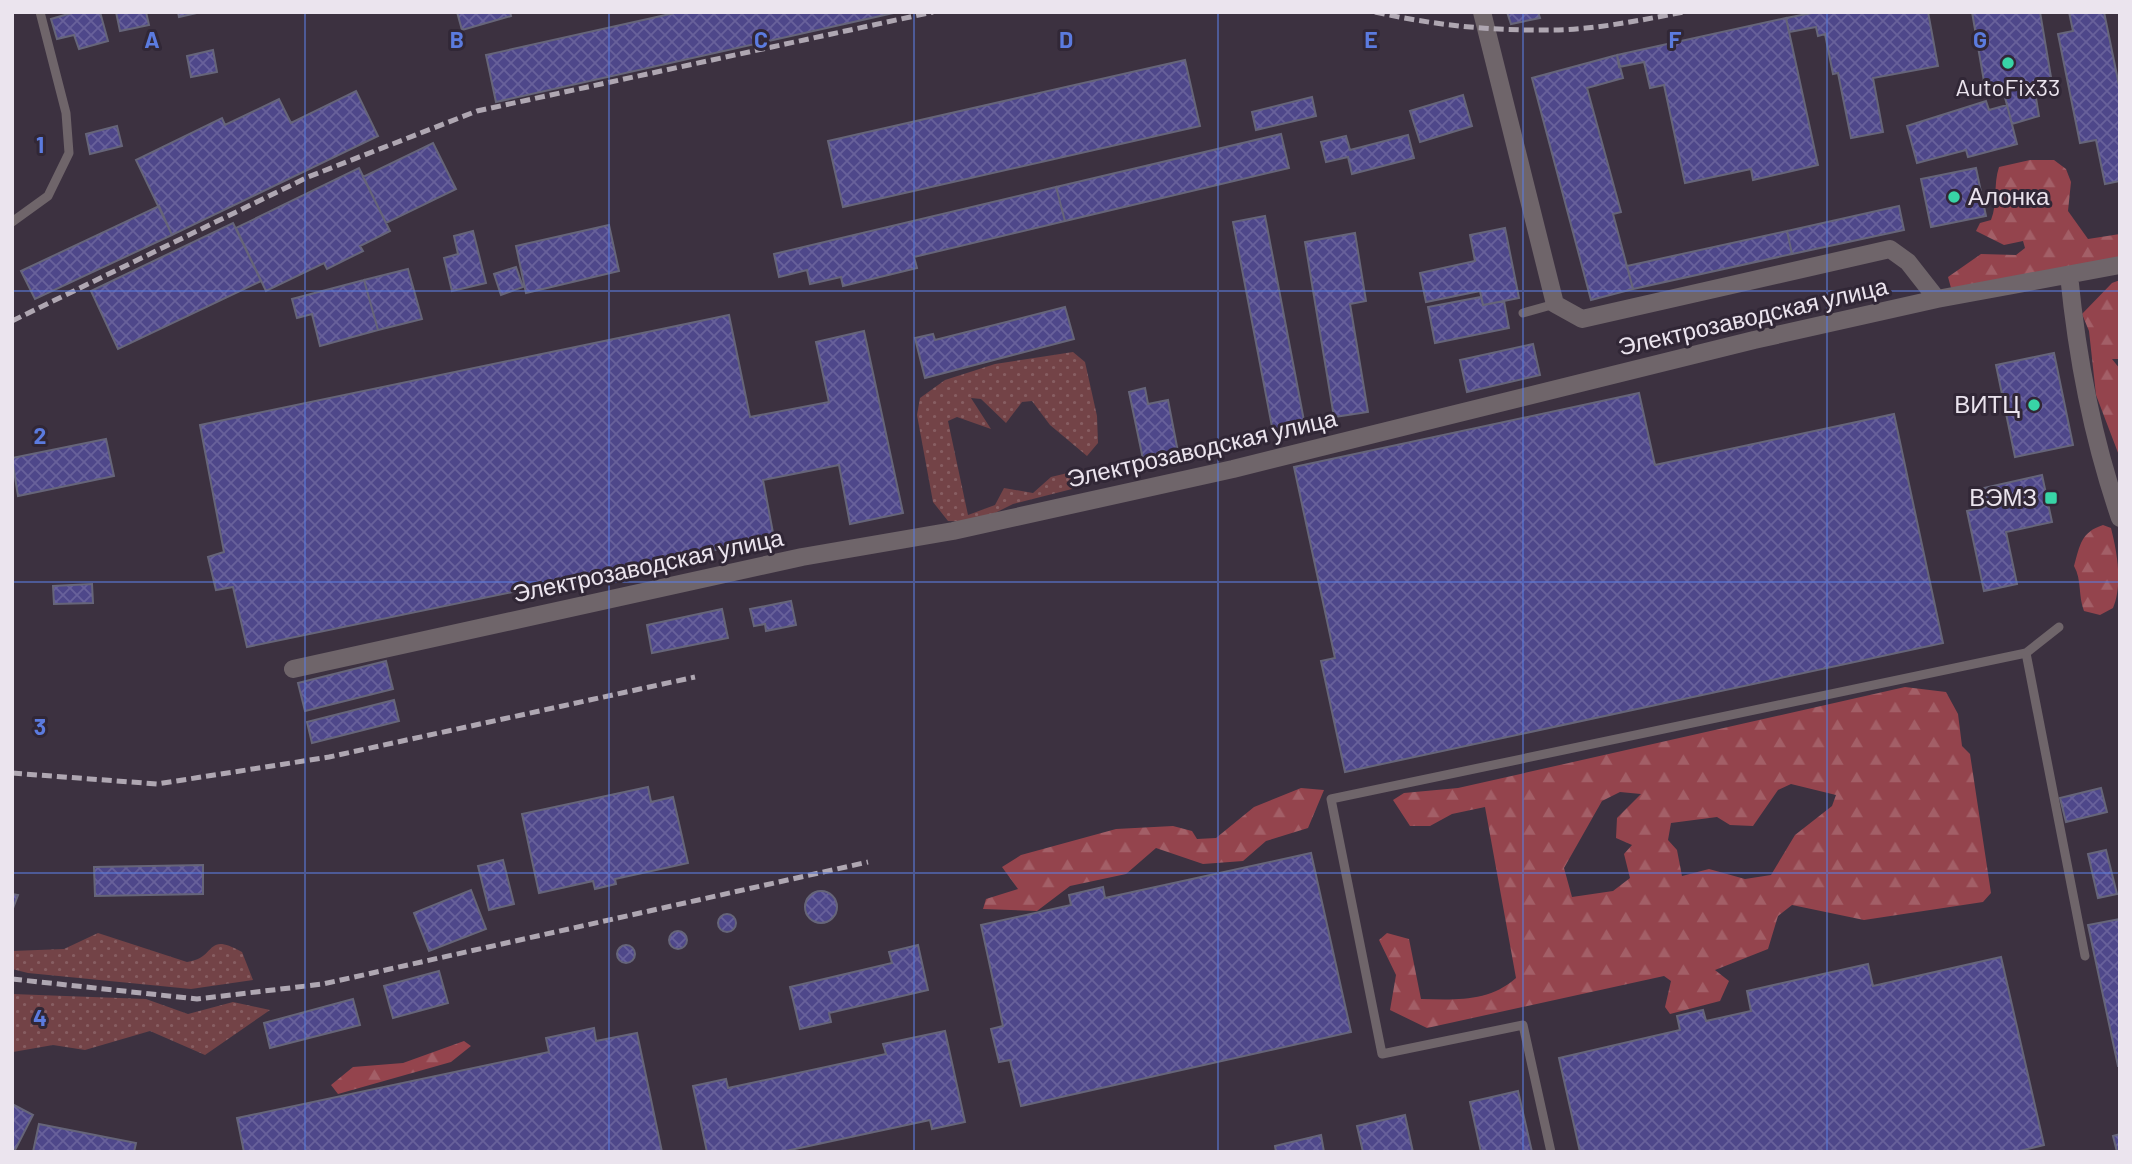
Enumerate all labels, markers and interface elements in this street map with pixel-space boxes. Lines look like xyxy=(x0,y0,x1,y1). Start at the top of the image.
text: A xyxy=(144,25,160,53)
text: B xyxy=(450,25,464,53)
text: C xyxy=(754,25,768,53)
text: D xyxy=(1059,25,1073,53)
text: E xyxy=(1364,25,1378,53)
text: F xyxy=(1669,25,1682,53)
text: G xyxy=(1973,25,1987,53)
marker: AutoFix33 xyxy=(2000,55,2016,71)
place label: AutoFix33 xyxy=(1956,72,2060,101)
text: 1 xyxy=(36,130,44,158)
place label: Алонка xyxy=(1968,181,2050,210)
marker: Алонка xyxy=(1946,189,1962,205)
street label: Электрозаводская улица xyxy=(1615,270,1891,361)
place label: ВИТЦ xyxy=(1954,389,2020,418)
marker: ВИТЦ xyxy=(2026,397,2042,413)
street label: Электрозаводская улица xyxy=(1064,402,1340,493)
text: 2 xyxy=(34,421,46,449)
place label: ВЭМЗ xyxy=(1969,482,2037,511)
marker: ВЭМЗ xyxy=(2043,490,2059,506)
street label: Электрозаводская улица xyxy=(510,522,786,607)
text: 3 xyxy=(34,712,46,740)
text: 4 xyxy=(33,1003,47,1031)

